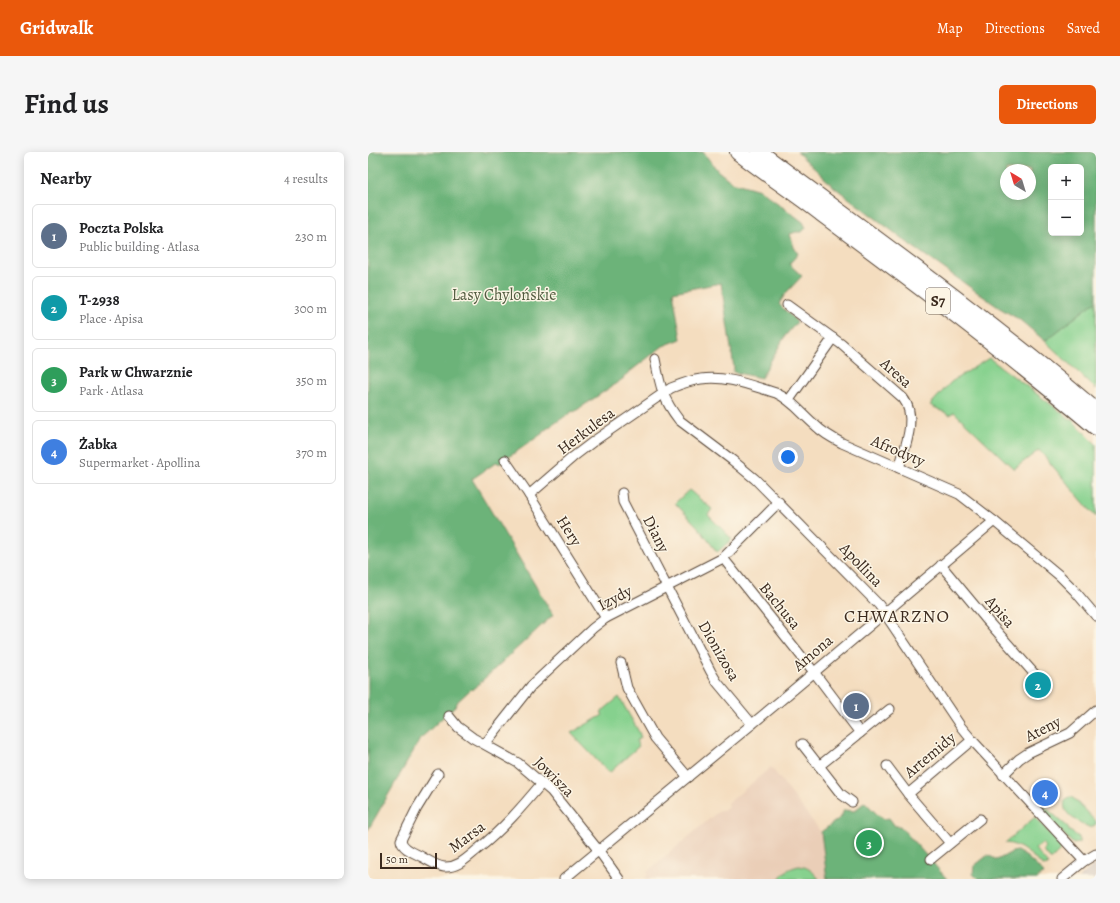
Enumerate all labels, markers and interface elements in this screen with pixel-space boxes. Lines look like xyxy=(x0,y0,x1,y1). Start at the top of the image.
text: Gridwalk xyxy=(20,15,93,41)
text: Map xyxy=(937,19,963,38)
text: Directions xyxy=(985,19,1045,38)
text: Saved xyxy=(1067,19,1100,38)
text: Find us xyxy=(24,85,109,123)
button: Directions xyxy=(999,85,1096,124)
north arrow xyxy=(1000,164,1036,200)
map controls xyxy=(1048,164,1084,236)
button: + xyxy=(1048,164,1084,200)
text: Nearby xyxy=(40,167,91,190)
text: 4 results xyxy=(284,170,328,187)
button: − xyxy=(1048,200,1084,236)
text: Poczta Polska xyxy=(79,218,164,238)
text: 1 xyxy=(52,228,56,245)
text: 230 m xyxy=(295,228,327,245)
text: Public building · Atlasa xyxy=(79,238,200,255)
park label: Lasy Chylońskie xyxy=(452,284,556,306)
road number: S7 xyxy=(926,288,950,314)
text: T-2938 xyxy=(79,290,120,310)
text: 2 xyxy=(51,300,57,317)
text: 300 m xyxy=(294,300,327,317)
text: Place · Apisa xyxy=(79,310,143,327)
street label: Aresa xyxy=(874,352,917,394)
text: Park w Chwarznie xyxy=(79,362,193,382)
text: 3 xyxy=(51,372,57,389)
text: 350 m xyxy=(296,372,327,389)
text: Park · Atlasa xyxy=(79,382,144,399)
street label: Herkulesa xyxy=(553,402,620,460)
street label: Afrodyty xyxy=(867,429,929,473)
text: Żabka xyxy=(79,434,117,454)
text: 4 xyxy=(51,444,57,461)
text: 370 m xyxy=(296,444,327,461)
your location xyxy=(778,447,798,467)
text: Supermarket · Apollina xyxy=(79,454,200,471)
street label: Hery xyxy=(551,511,587,551)
street label: Diany xyxy=(637,512,675,557)
street label: Apollina xyxy=(834,537,888,592)
street label: Bachusa xyxy=(754,578,806,635)
street label: Izydy xyxy=(594,579,637,616)
street label: Apisa xyxy=(979,590,1020,633)
district label: CHWARZNO xyxy=(844,604,950,628)
street label: Dionizosa xyxy=(693,617,745,686)
street label: Amona xyxy=(787,629,838,677)
pin: 2 xyxy=(1025,670,1051,700)
pin: 1 xyxy=(843,691,869,721)
street label: Ateny xyxy=(1020,710,1065,748)
street label: Artemidy xyxy=(899,726,961,784)
street label: Jowisza xyxy=(529,752,580,803)
pin: 4 xyxy=(1032,778,1058,808)
street label: Marsa xyxy=(444,816,490,858)
pin: 3 xyxy=(856,828,882,858)
scale bar xyxy=(380,851,437,870)
text: 50 m xyxy=(386,852,408,867)

